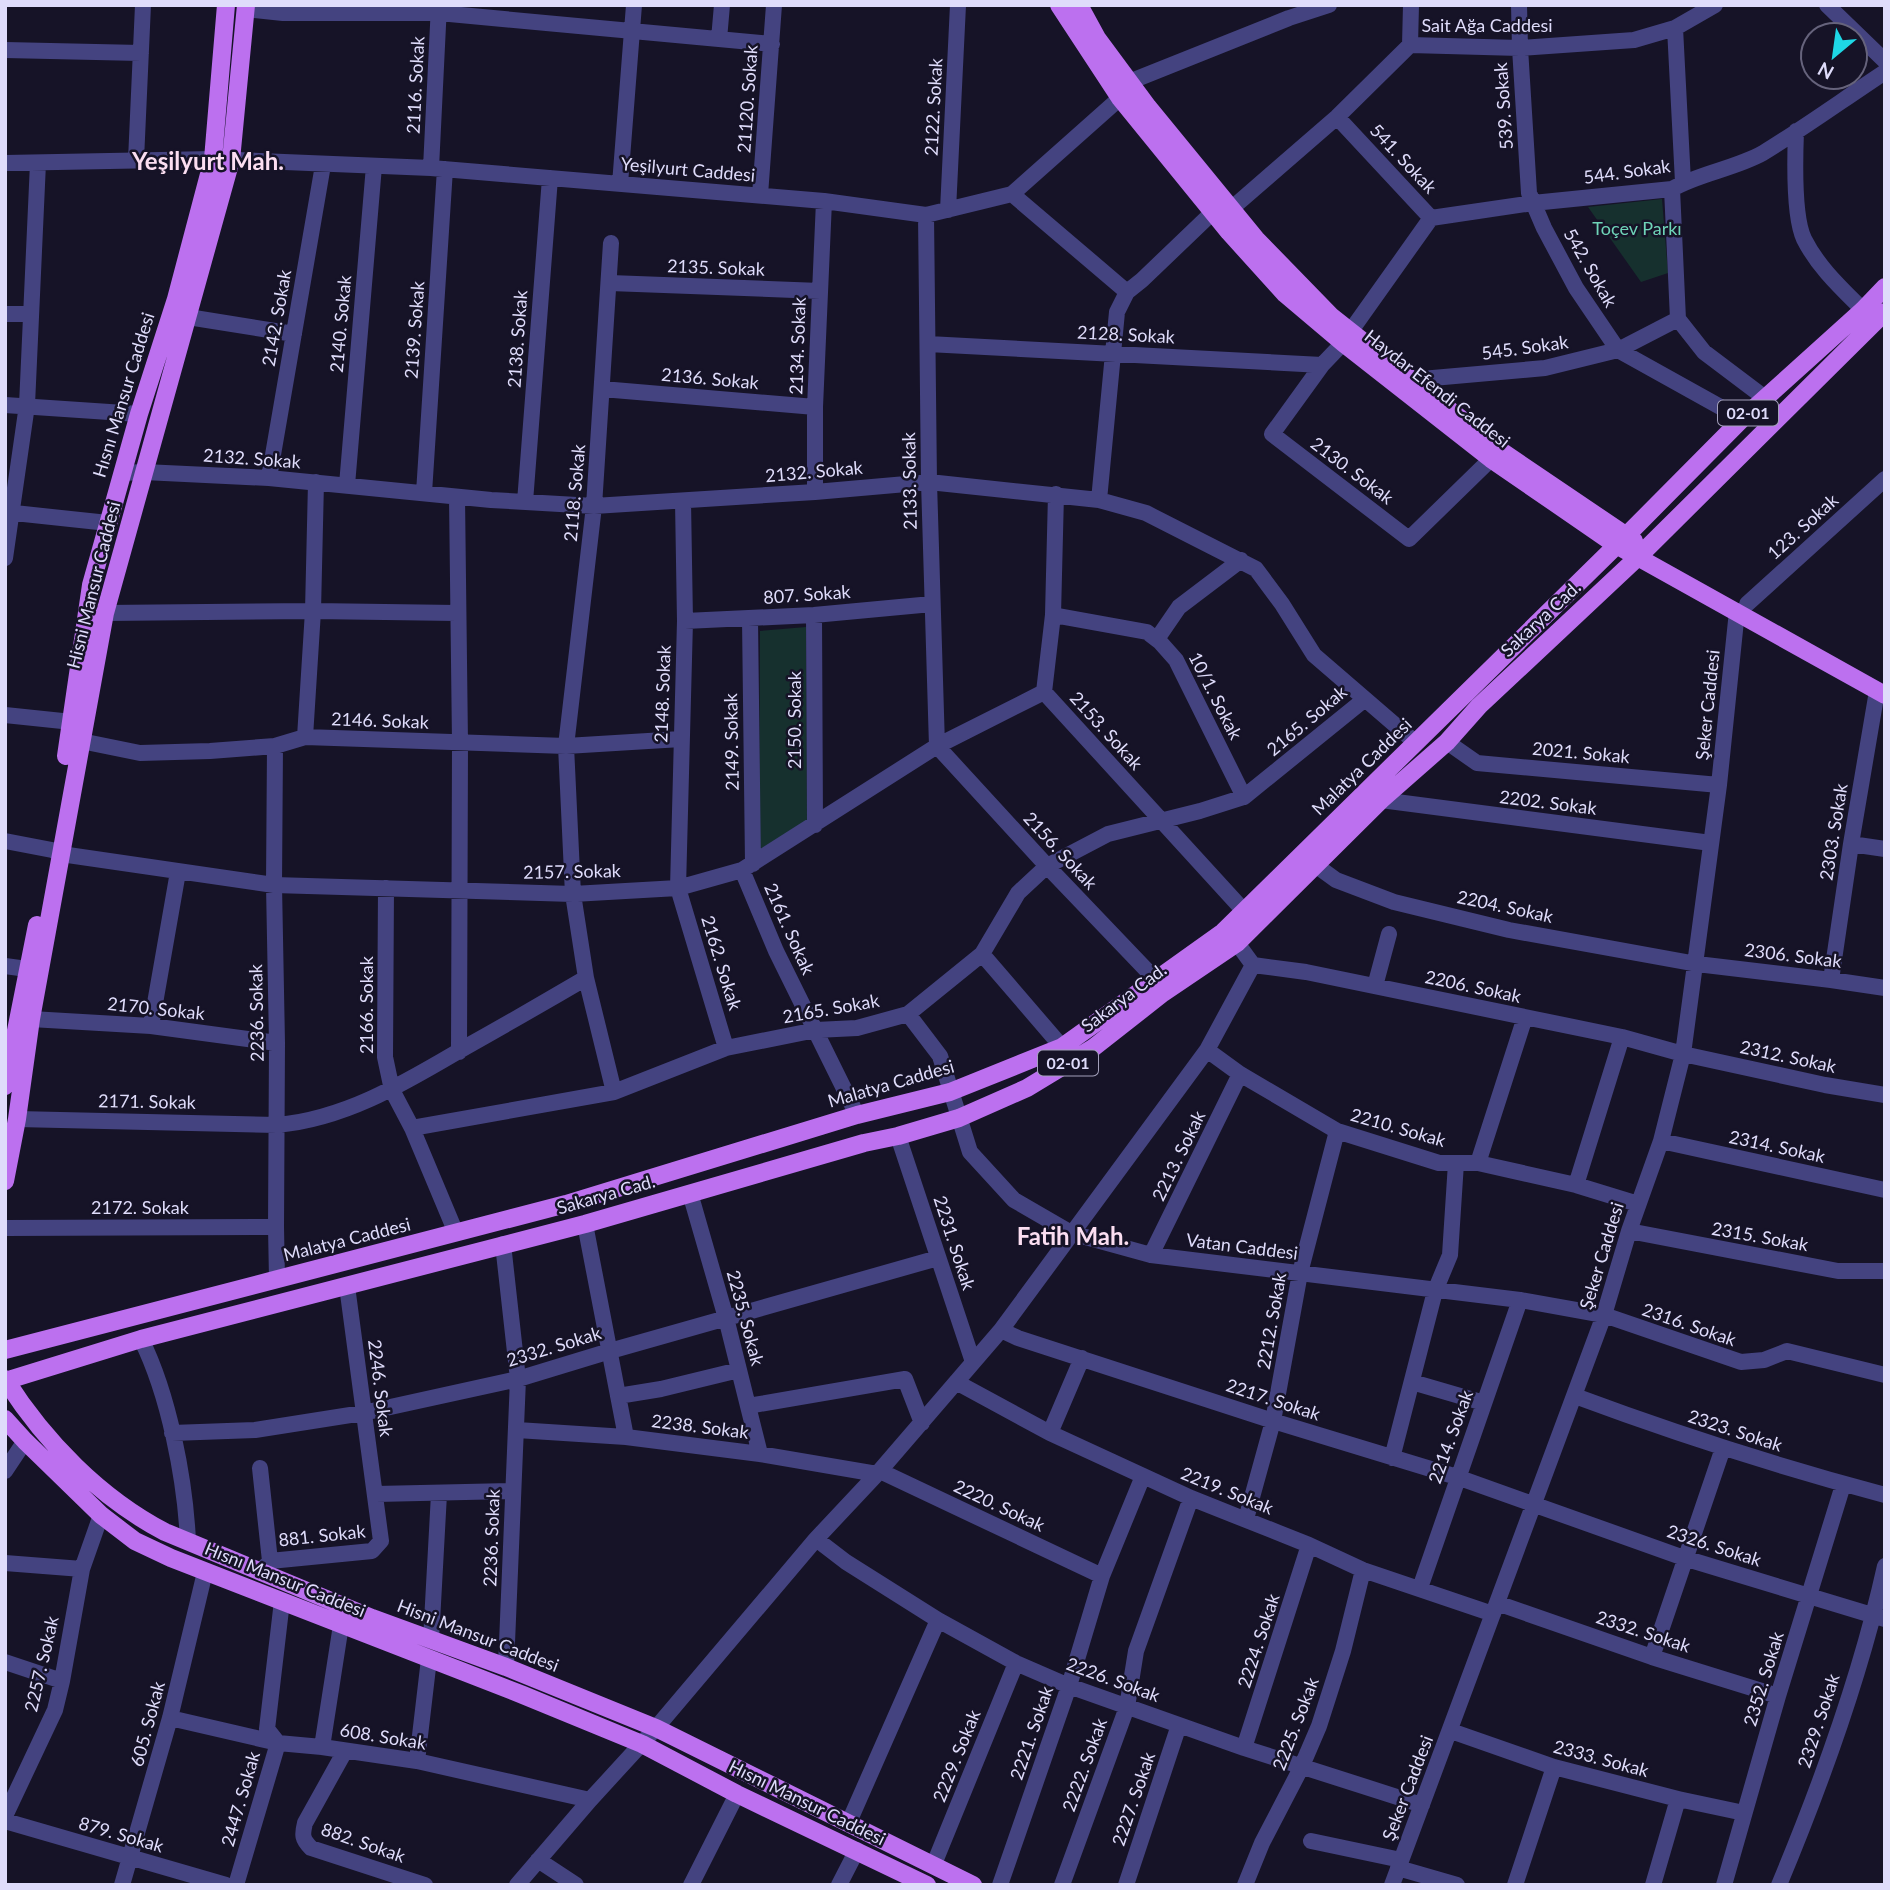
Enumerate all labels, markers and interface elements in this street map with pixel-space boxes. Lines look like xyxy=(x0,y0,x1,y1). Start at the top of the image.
street label: Sait Ağa Caddesi xyxy=(1421,14,1553,36)
north arrow xyxy=(1799,21,1869,91)
street label: 2116. Sokak xyxy=(401,35,429,134)
street label: 21120. Sokak xyxy=(732,43,762,154)
street label: 2122. Sokak xyxy=(919,57,947,156)
text: N xyxy=(1814,58,1837,85)
street label: 539. Sokak xyxy=(1489,61,1517,150)
street label: 541. Sokak xyxy=(1366,119,1442,198)
district label: Yeşilyurt Mah. xyxy=(131,146,284,175)
street label: Yeşilyurt Caddesi xyxy=(620,152,756,186)
street label: 544. Sokak xyxy=(1582,154,1672,188)
park label: Toçev Parkı xyxy=(1592,217,1682,239)
street label: 542. Sokak xyxy=(1560,224,1623,312)
street label: 2135. Sokak xyxy=(667,254,766,280)
street label: 2142. Sokak xyxy=(257,267,295,368)
street label: 2140. Sokak xyxy=(325,273,355,374)
street label: 2139. Sokak xyxy=(400,280,428,379)
street label: 2138. Sokak xyxy=(503,289,531,388)
street label: 2134. Sokak xyxy=(784,296,810,395)
street label: Hısnı Mansur Caddesi xyxy=(87,309,159,480)
street label: 2128. Sokak xyxy=(1077,320,1176,348)
street label: Haydar Efendi Caddesi xyxy=(1361,325,1515,452)
street label: 545. Sokak xyxy=(1480,330,1570,364)
street label: 2136. Sokak xyxy=(660,363,761,393)
road number: 02-01 xyxy=(1718,400,1778,426)
street label: 2133. Sokak xyxy=(897,431,921,530)
street label: 2130. Sokak xyxy=(1307,432,1399,509)
street label: 2118. Sokak xyxy=(559,442,589,543)
street label: 2132. Sokak xyxy=(203,444,302,472)
street label: 2132. Sokak xyxy=(764,456,864,486)
street label: 123. Sokak xyxy=(1763,488,1843,564)
street label: Hisni Mansur Caddesi xyxy=(62,499,124,671)
street label: Sakarya Cad. xyxy=(1496,576,1585,661)
street label: 807. Sokak xyxy=(763,580,852,608)
street label: 2148. Sokak xyxy=(649,644,675,743)
street label: 10/1. Sokak xyxy=(1184,648,1248,744)
street label: Şeker Caddesi xyxy=(1690,649,1724,761)
street label: 2150. Sokak xyxy=(783,670,805,769)
street label: 2165. Sokak xyxy=(1262,680,1352,760)
street label: 2153. Sokak xyxy=(1066,687,1148,775)
street label: 2149. Sokak xyxy=(719,692,743,791)
street label: 2146. Sokak xyxy=(331,707,430,733)
street label: Malatya Caddesi xyxy=(1307,713,1416,819)
street label: 2021. Sokak xyxy=(1531,737,1632,767)
street label: 2303. Sokak xyxy=(1814,781,1852,882)
street label: 2202. Sokak xyxy=(1498,785,1599,819)
street label: 2156. Sokak xyxy=(1019,807,1103,894)
street label: 2157. Sokak xyxy=(523,859,622,883)
street label: 2161. Sokak xyxy=(760,879,820,979)
street label: 2204. Sokak xyxy=(1455,885,1556,927)
street label: 2162. Sokak xyxy=(697,913,747,1013)
street label: 2306. Sokak xyxy=(1743,938,1844,972)
street label: 2166. Sokak xyxy=(355,955,377,1054)
street label: Sakarya Cad. xyxy=(1076,958,1170,1036)
street label: 2236. Sokak xyxy=(244,963,268,1062)
street label: 2206. Sokak xyxy=(1423,965,1524,1007)
street label: 2165. Sokak xyxy=(781,989,882,1027)
street label: 2170. Sokak xyxy=(106,992,207,1024)
street label: 2312. Sokak xyxy=(1738,1035,1839,1077)
road number: 02-01 xyxy=(1038,1050,1098,1076)
street label: Malatya Caddesi xyxy=(825,1055,956,1112)
street label: 2171. Sokak xyxy=(98,1089,197,1113)
street label: 2210. Sokak xyxy=(1348,1103,1449,1151)
street label: 2213. Sokak xyxy=(1147,1106,1210,1204)
street label: 2314. Sokak xyxy=(1727,1125,1828,1167)
street label: Sakarya Cad. xyxy=(554,1170,657,1219)
street label: 2231. Sokak xyxy=(929,1193,981,1293)
street label: 2172. Sokak xyxy=(91,1196,190,1218)
street label: Şeker Caddesi xyxy=(1574,1199,1628,1312)
street label: Malatya Caddesi xyxy=(281,1213,413,1265)
street label: 2315. Sokak xyxy=(1710,1217,1811,1255)
district label: Fatih Mah. xyxy=(1017,1221,1129,1250)
street label: Vatan Caddesi xyxy=(1185,1228,1299,1264)
street label: 2235. Sokak xyxy=(723,1268,769,1369)
street label: 2212. Sokak xyxy=(1252,1270,1290,1371)
street label: 2316. Sokak xyxy=(1640,1298,1740,1351)
street label: 2332. Sokak xyxy=(504,1321,604,1371)
street label: 2246. Sokak xyxy=(364,1338,398,1439)
street label: 2217. Sokak xyxy=(1223,1373,1324,1425)
street label: 2214. Sokak xyxy=(1423,1386,1477,1486)
street label: 2323. Sokak xyxy=(1685,1404,1786,1456)
street label: 2238. Sokak xyxy=(650,1409,751,1443)
street label: 2219. Sokak xyxy=(1178,1462,1278,1519)
street label: 2220. Sokak xyxy=(950,1474,1049,1536)
street label: 2236. Sokak xyxy=(478,1488,504,1587)
street label: 881. Sokak xyxy=(277,1519,367,1551)
street label: 2326. Sokak xyxy=(1664,1519,1765,1571)
street label: Hısnı Mansur Caddesi xyxy=(202,1537,369,1621)
street label: 2224. Sokak xyxy=(1232,1590,1284,1691)
street label: Hisni Mansur Caddesi xyxy=(394,1594,562,1676)
street label: 2332. Sokak xyxy=(1593,1605,1694,1657)
street label: 2257. Sokak xyxy=(19,1613,63,1714)
street label: 2352. Sokak xyxy=(1738,1628,1788,1729)
street label: 2226. Sokak xyxy=(1064,1652,1164,1706)
street label: 2329. Sokak xyxy=(1792,1670,1844,1771)
street label: 2225. Sokak xyxy=(1267,1673,1323,1773)
street label: 605. Sokak xyxy=(125,1678,169,1769)
street label: 2221. Sokak xyxy=(1005,1682,1058,1782)
street label: 2229. Sokak xyxy=(928,1705,985,1805)
street label: 2222. Sokak xyxy=(1057,1714,1111,1814)
street label: 608. Sokak xyxy=(338,1718,429,1754)
street label: Şeker Caddesi xyxy=(1377,1732,1437,1843)
street label: 2333. Sokak xyxy=(1551,1735,1652,1782)
street label: 2447. Sokak xyxy=(216,1748,264,1849)
street label: 2227. Sokak xyxy=(1107,1748,1160,1848)
street label: Hısnı Mansur Caddesi xyxy=(726,1755,889,1850)
street label: 879. Sokak xyxy=(76,1811,167,1857)
street label: 882. Sokak xyxy=(318,1817,409,1867)

